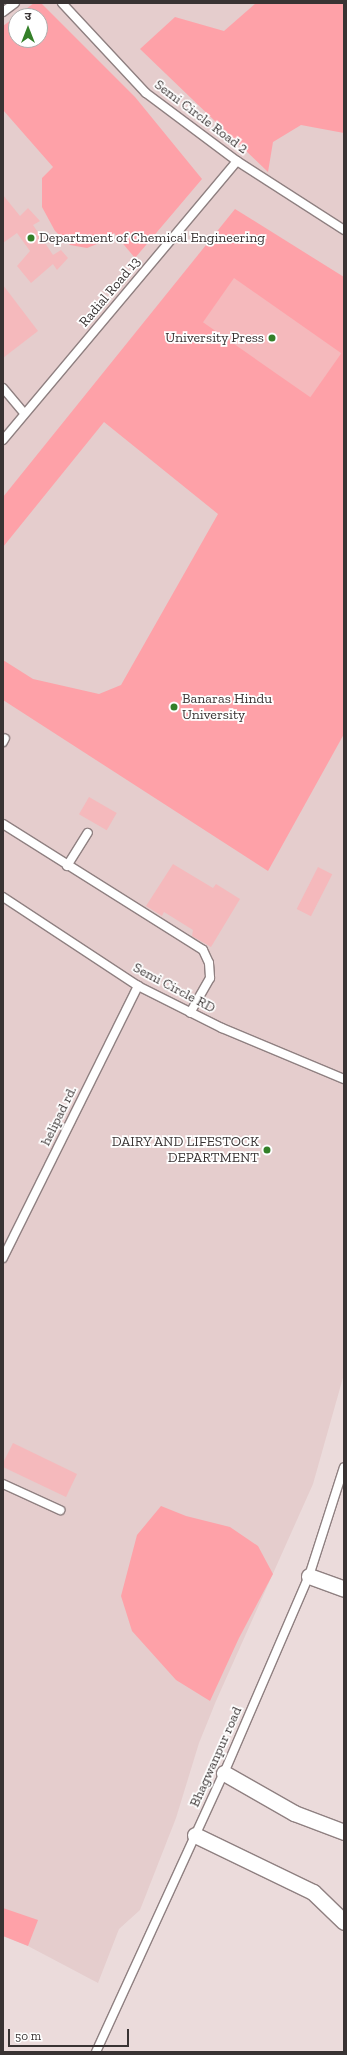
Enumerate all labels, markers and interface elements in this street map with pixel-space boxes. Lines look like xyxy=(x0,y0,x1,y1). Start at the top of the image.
north arrow xyxy=(8,8,48,48)
text: उ xyxy=(25,10,31,23)
street label: Semi Circle Road 2 xyxy=(151,76,251,158)
place label: Department of Chemical Engineering xyxy=(39,230,265,246)
marker: Department of Chemical Engineering xyxy=(26,233,36,243)
street label: Radial Road 13 xyxy=(76,254,144,330)
place label: University Press xyxy=(165,330,264,346)
marker: University Press xyxy=(267,333,277,343)
place label: Banaras Hindu University xyxy=(182,691,272,724)
marker: Banaras Hindu University xyxy=(169,702,179,712)
street label: Semi Circle RD xyxy=(130,959,218,1017)
street label: helipad rd. xyxy=(37,1084,81,1148)
place label: DAIRY AND LIFESTOCK DEPARTMENT xyxy=(111,1134,259,1166)
marker: DAIRY AND LIFESTOCK DEPARTMENT xyxy=(262,1145,272,1155)
street label: Bhagwanpur road xyxy=(186,1704,246,1810)
scale bar xyxy=(10,2021,131,2047)
text: 50 m xyxy=(15,2029,41,2043)

